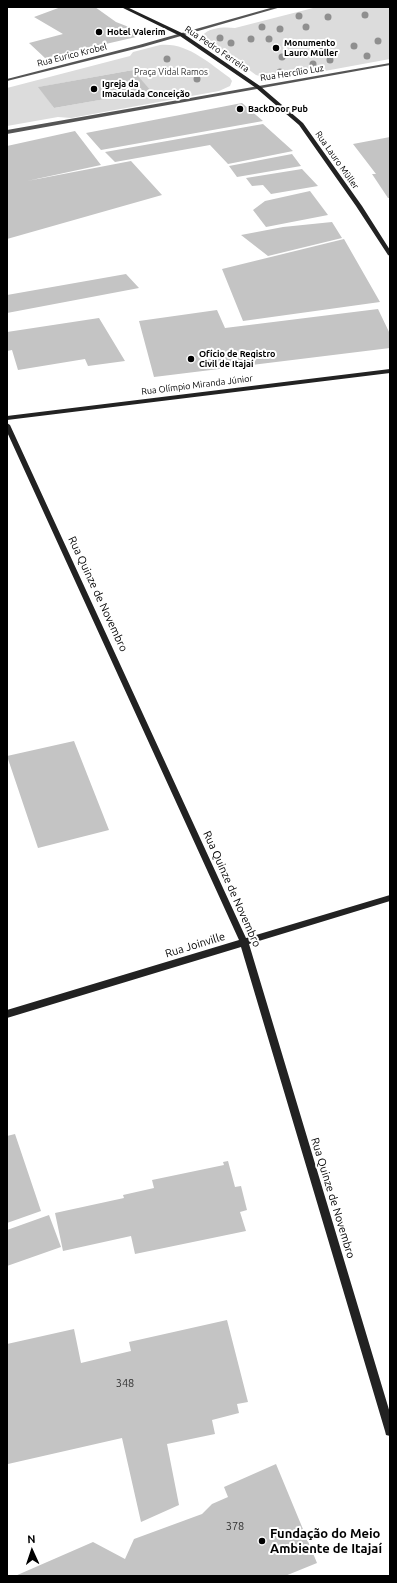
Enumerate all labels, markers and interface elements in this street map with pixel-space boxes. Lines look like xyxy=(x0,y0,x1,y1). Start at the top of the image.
street label: Rua Pedro Ferreira xyxy=(183,23,251,75)
marker: Hotel Valerim xyxy=(94,27,104,37)
place label: Hotel Valerim xyxy=(107,27,165,37)
place label: Monumento Lauro Muller xyxy=(284,38,338,59)
street label: Rua Eurico Krobel xyxy=(36,41,108,69)
marker: Monumento Lauro Muller xyxy=(271,43,281,53)
street label: Rua Hercílio Luz xyxy=(259,63,325,83)
park label: Praça Vidal Ramos xyxy=(134,67,208,77)
place label: Igreja da Imaculada Conceição xyxy=(102,79,190,100)
marker: Igreja da Imaculada Conceição xyxy=(89,84,99,94)
marker: BackDoor Pub xyxy=(235,104,245,114)
place label: BackDoor Pub xyxy=(248,104,308,114)
street label: Rua Lauro Müller xyxy=(313,129,361,191)
place label: Ofício de Registro Civil de Itajaí xyxy=(199,349,276,370)
marker: Ofício de Registro Civil de Itajaí xyxy=(186,354,196,364)
street label: Rua Olímpio Miranda Júnior xyxy=(141,373,253,397)
street label: Rua Quinze de Novembro xyxy=(65,534,131,654)
street label: Rua Quinze de Novembro xyxy=(200,829,264,949)
street label: Rua Joinville xyxy=(163,930,227,960)
street label: Rua Quinze de Novembro xyxy=(308,1136,358,1260)
house number: 348 xyxy=(116,1376,134,1390)
house number: 378 xyxy=(226,1519,244,1533)
place label: Fundação do Meio Ambiente de Itajaí xyxy=(270,1526,382,1557)
north arrow xyxy=(12,1531,52,1571)
text: N xyxy=(27,1533,36,1545)
marker: Fundação do Meio Ambiente de Itajaí xyxy=(257,1536,267,1546)

